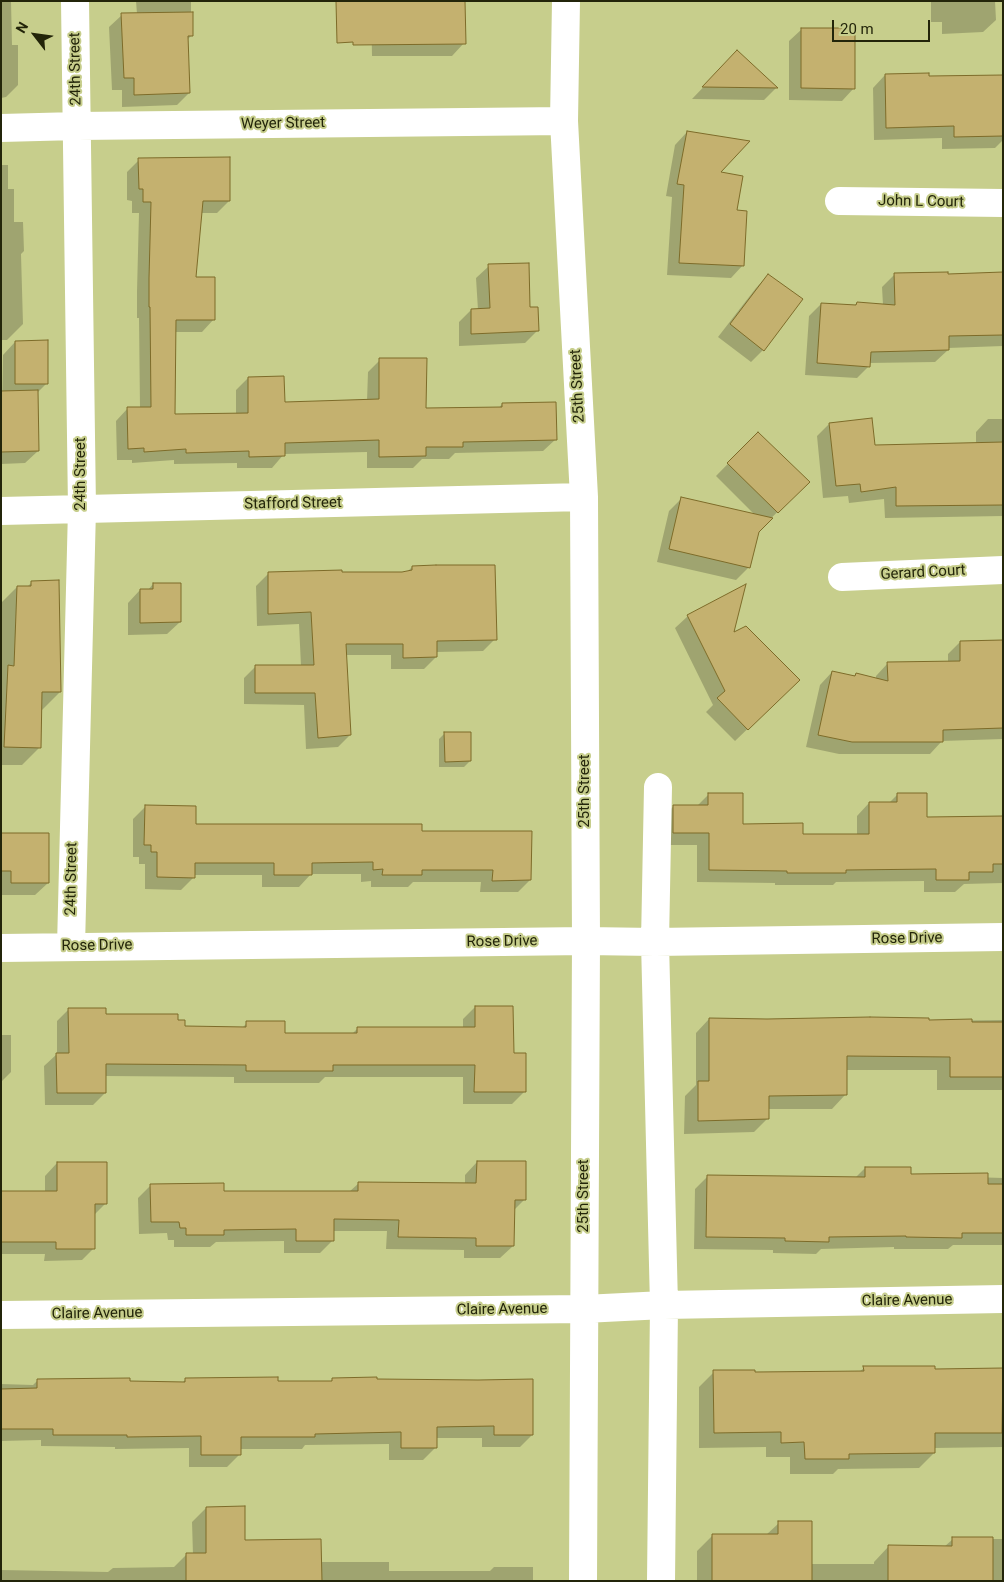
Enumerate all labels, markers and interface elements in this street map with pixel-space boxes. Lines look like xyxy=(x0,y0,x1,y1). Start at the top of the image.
north arrow xyxy=(10,10,60,60)
scale bar xyxy=(834,10,932,42)
text: N xyxy=(13,19,31,36)
text: 20 m xyxy=(840,20,874,38)
street label: 24th Street xyxy=(66,32,86,106)
street label: Weyer Street xyxy=(241,114,325,134)
street label: John L Court xyxy=(878,192,964,212)
street label: 25th Street xyxy=(567,349,589,423)
street label: 24th Street xyxy=(72,437,90,511)
street label: Stafford Street xyxy=(244,494,342,514)
street label: Gerard Court xyxy=(880,562,966,584)
street label: 25th Street xyxy=(576,754,594,828)
street label: 24th Street xyxy=(62,842,82,916)
street label: Rose Drive xyxy=(871,929,943,949)
street label: Rose Drive xyxy=(466,932,538,952)
street label: Rose Drive xyxy=(61,936,133,956)
street label: 25th Street xyxy=(575,1159,593,1233)
street label: Claire Avenue xyxy=(861,1291,953,1311)
street label: Claire Avenue xyxy=(456,1300,548,1320)
street label: Claire Avenue xyxy=(51,1304,143,1324)

